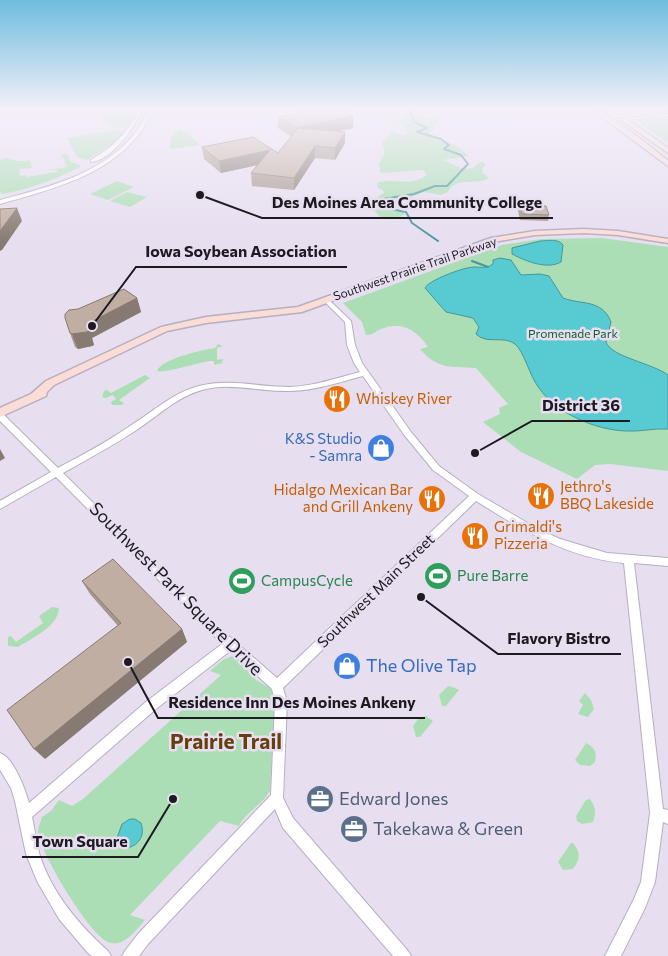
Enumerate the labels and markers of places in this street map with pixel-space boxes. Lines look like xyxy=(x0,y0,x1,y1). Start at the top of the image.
callout: Des Moines Area Community College xyxy=(262,187,553,218)
callout: Iowa Soybean Association xyxy=(136,236,347,267)
restaurant icon: Whiskey River xyxy=(322,384,352,414)
place label: Whiskey River xyxy=(356,389,452,407)
callout: District 36 xyxy=(532,390,630,421)
place label: K&S Studio - Samra xyxy=(285,429,362,464)
shop icon: K&S Studio - Samra xyxy=(366,433,396,463)
place label: Jethro's BBQ Lakeside xyxy=(560,477,654,512)
place label: Hidalgo Mexican Bar and Grill Ankeny xyxy=(273,480,413,515)
restaurant icon: Jethro's BBQ Lakeside xyxy=(526,481,556,511)
restaurant icon: Hidalgo Mexican Bar and Grill Ankeny xyxy=(417,484,447,514)
place label: Grimaldi's Pizzeria xyxy=(494,517,562,552)
restaurant icon: Grimaldi's Pizzeria xyxy=(460,521,490,551)
sports icon: Pure Barre xyxy=(423,561,453,591)
sports icon: CampusCycle xyxy=(227,566,257,596)
place label: Pure Barre xyxy=(457,566,529,584)
place label: CampusCycle xyxy=(261,571,353,589)
callout: Flavory Bistro xyxy=(498,623,621,654)
shop icon: The Olive Tap xyxy=(332,651,362,681)
place label: The Olive Tap xyxy=(366,654,477,676)
callout: Residence Inn Des Moines Ankeny xyxy=(158,687,425,718)
office icon: Edward Jones xyxy=(305,784,335,814)
place label: Edward Jones xyxy=(339,787,448,809)
office icon: Takekawa & Green xyxy=(339,814,369,844)
place label: Takekawa & Green xyxy=(373,817,523,839)
callout: Town Square xyxy=(22,826,138,857)

